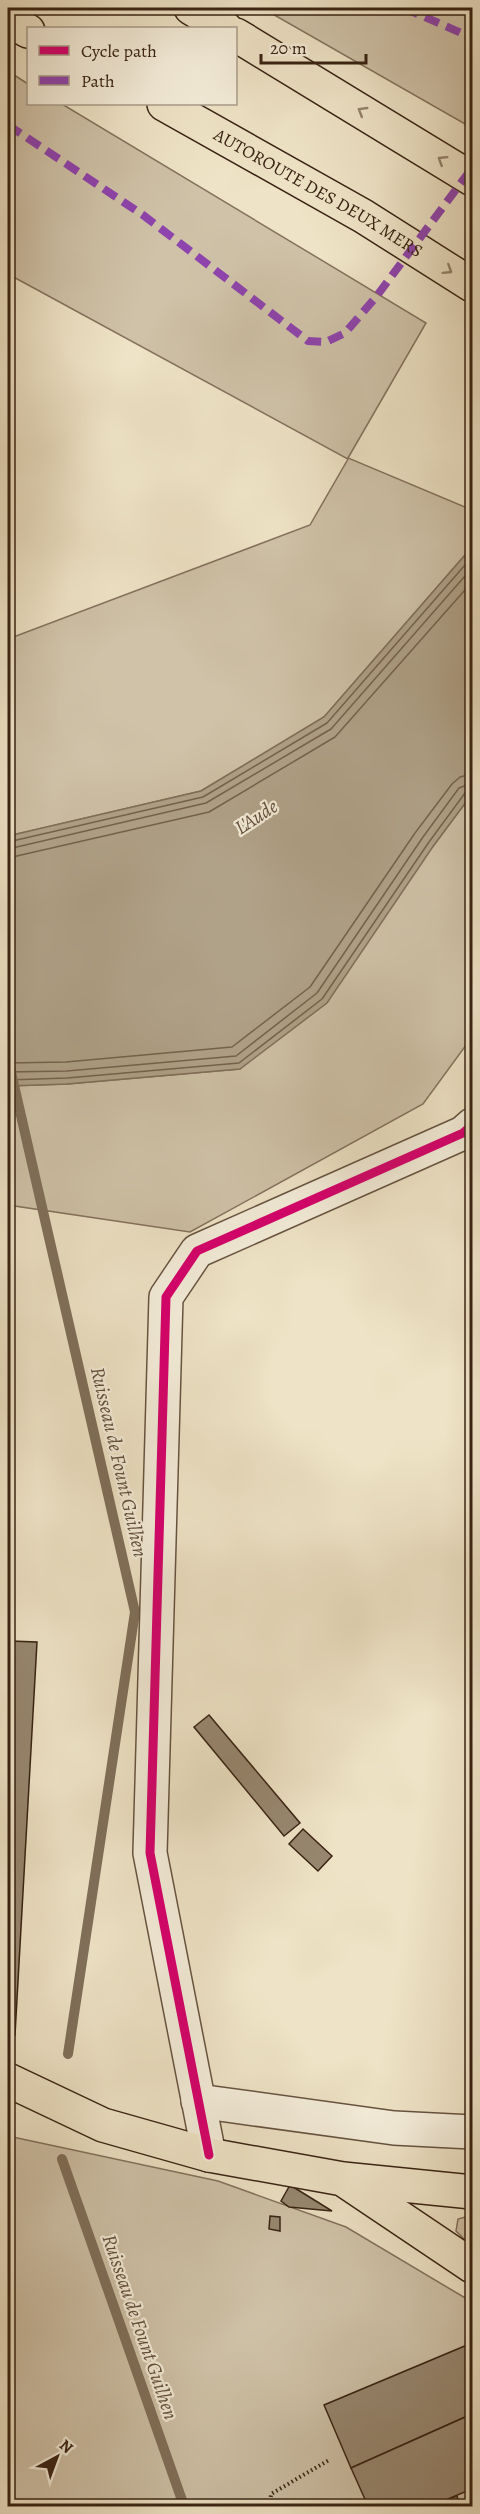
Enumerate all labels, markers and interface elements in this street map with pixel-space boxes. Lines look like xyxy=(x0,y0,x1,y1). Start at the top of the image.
legend xyxy=(27,27,237,105)
scale bar xyxy=(261,27,366,65)
text: 20 m xyxy=(270,36,307,60)
text: Cycle path xyxy=(81,39,157,63)
text: Path xyxy=(81,69,115,93)
one-way arrow xyxy=(358,106,368,118)
street label: AUTOROUTE DES DEUX MERS xyxy=(209,122,427,263)
one-way arrow xyxy=(438,155,448,167)
one-way arrow xyxy=(441,262,452,273)
water label: L'Aude xyxy=(229,793,283,841)
water label: Ruisseau de Fount Guilhen xyxy=(84,1364,154,1560)
water label: Ruisseau de Fount Guilhen xyxy=(96,2231,184,2423)
north arrow xyxy=(27,2427,87,2487)
text: N xyxy=(55,2434,78,2459)

